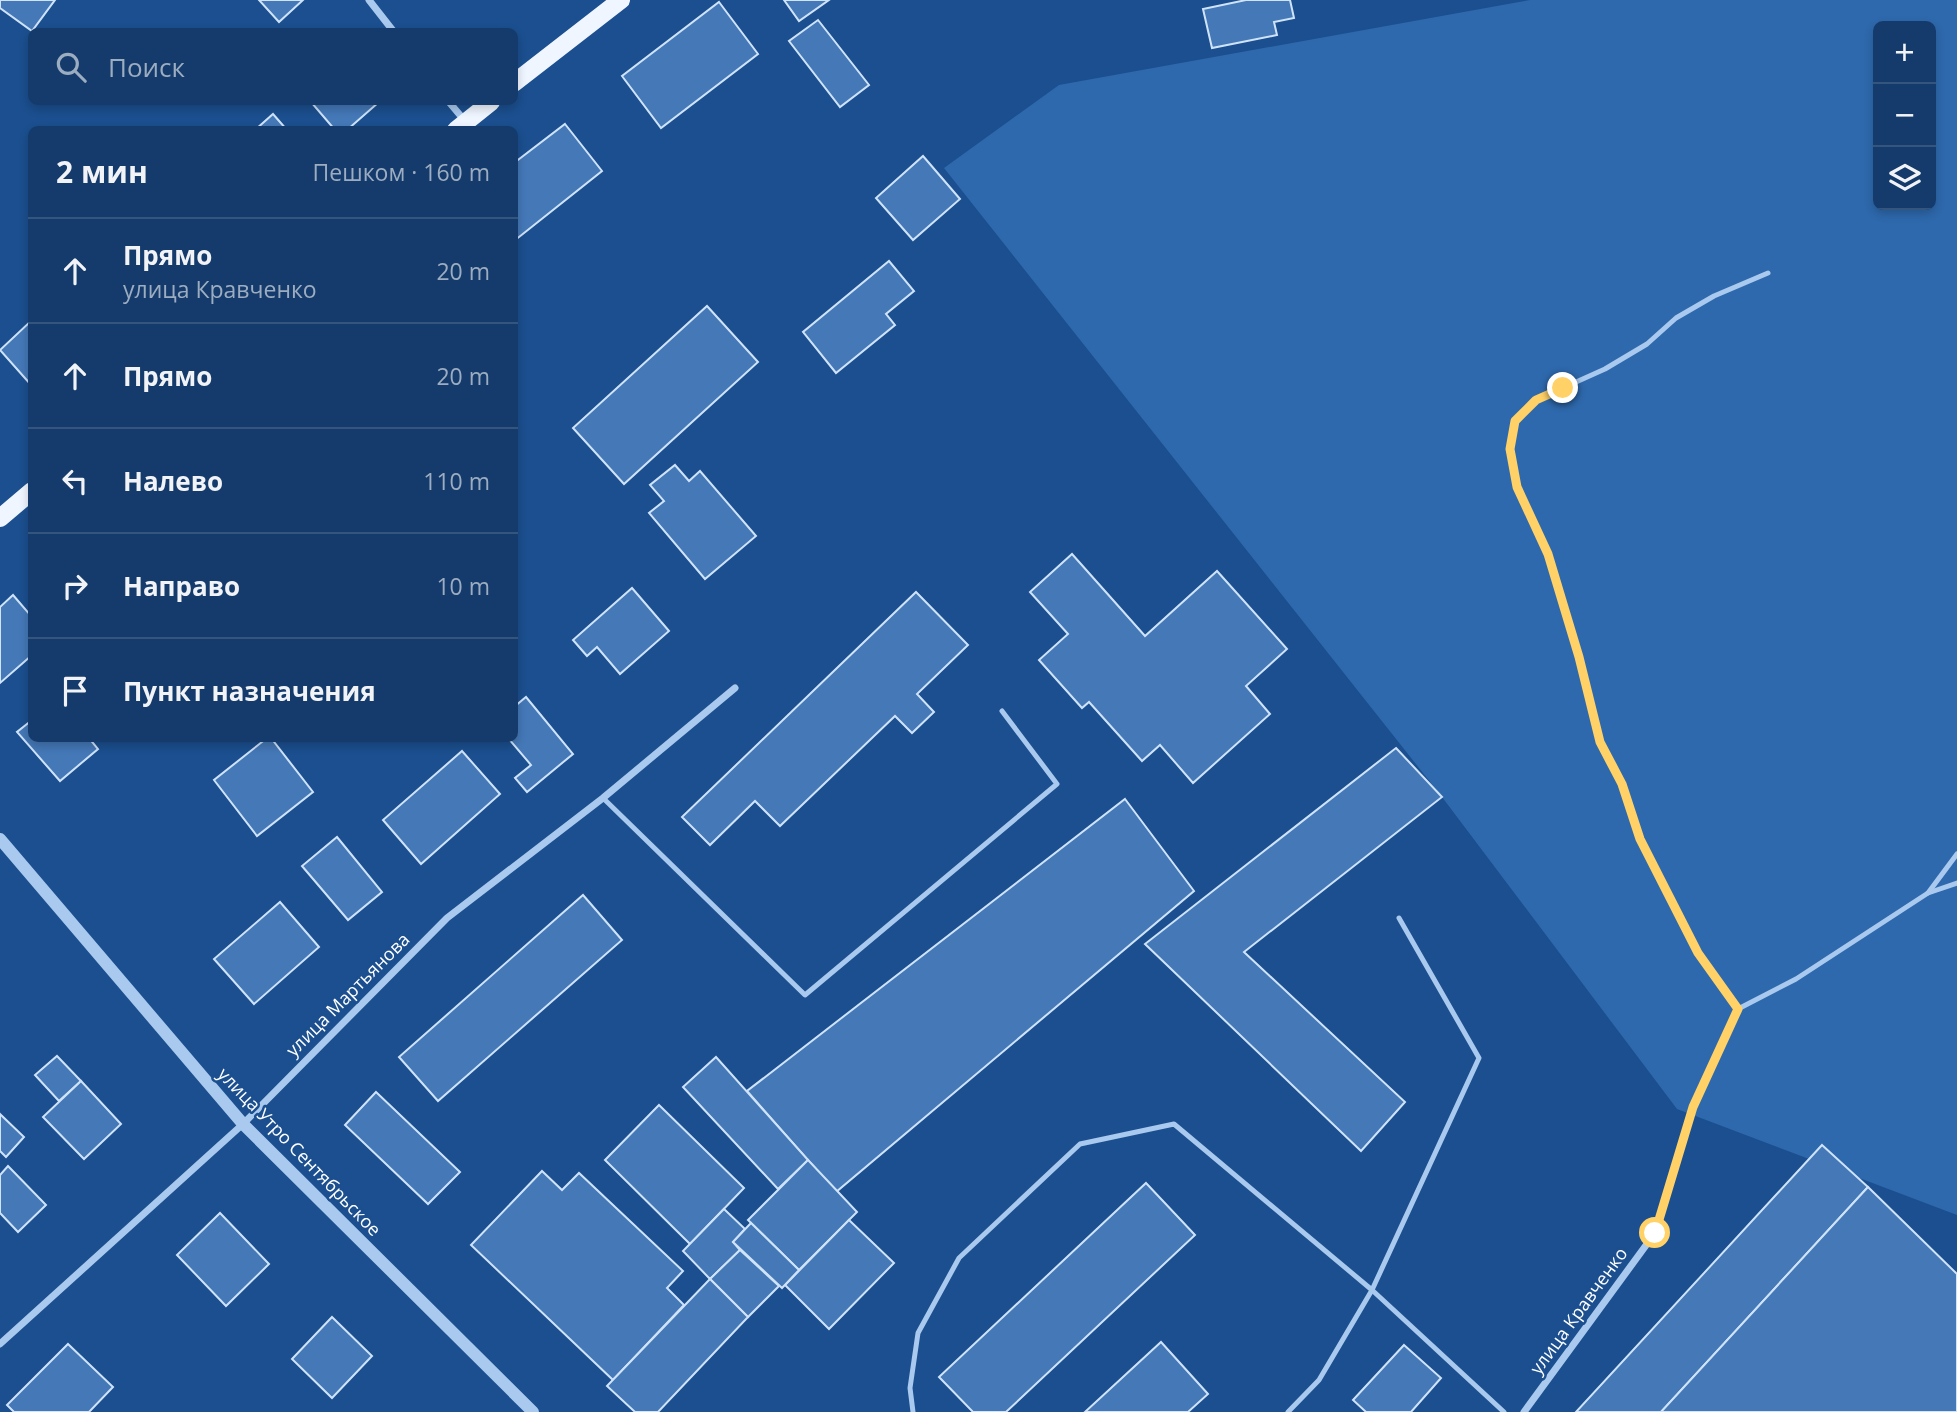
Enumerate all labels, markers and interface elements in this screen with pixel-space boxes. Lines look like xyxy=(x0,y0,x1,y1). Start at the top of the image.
map controls xyxy=(1873,21,1936,210)
button: + xyxy=(1873,21,1936,84)
search box xyxy=(28,28,518,105)
icon: search xyxy=(52,48,90,86)
text: Поиск xyxy=(108,49,185,85)
button: − xyxy=(1873,84,1936,147)
button: layers xyxy=(1873,147,1936,210)
text: 2 мин xyxy=(56,151,148,192)
text: Пешком · 160 m xyxy=(313,156,490,188)
text: Прямо xyxy=(123,237,212,273)
icon: ahead xyxy=(56,252,94,290)
text: 20 m xyxy=(436,255,490,287)
text: улица Кравченко xyxy=(123,273,317,305)
icon: ahead xyxy=(56,357,94,395)
text: Прямо xyxy=(123,358,212,394)
text: 20 m xyxy=(436,360,490,392)
route end xyxy=(1547,372,1578,403)
icon: left xyxy=(56,462,94,500)
text: Налево xyxy=(123,463,223,499)
text: 110 m xyxy=(423,465,490,497)
icon: right xyxy=(56,567,94,605)
text: Направо xyxy=(123,568,240,604)
text: 10 m xyxy=(436,570,490,602)
icon: arrive xyxy=(56,672,94,710)
text: Пункт назначения xyxy=(123,673,376,709)
street label: улица Мартьянова xyxy=(280,927,414,1061)
street label: улица Утро Сентябрьское xyxy=(213,1062,387,1241)
route start xyxy=(1639,1217,1670,1248)
street label: улица Кравченко xyxy=(1524,1242,1632,1379)

